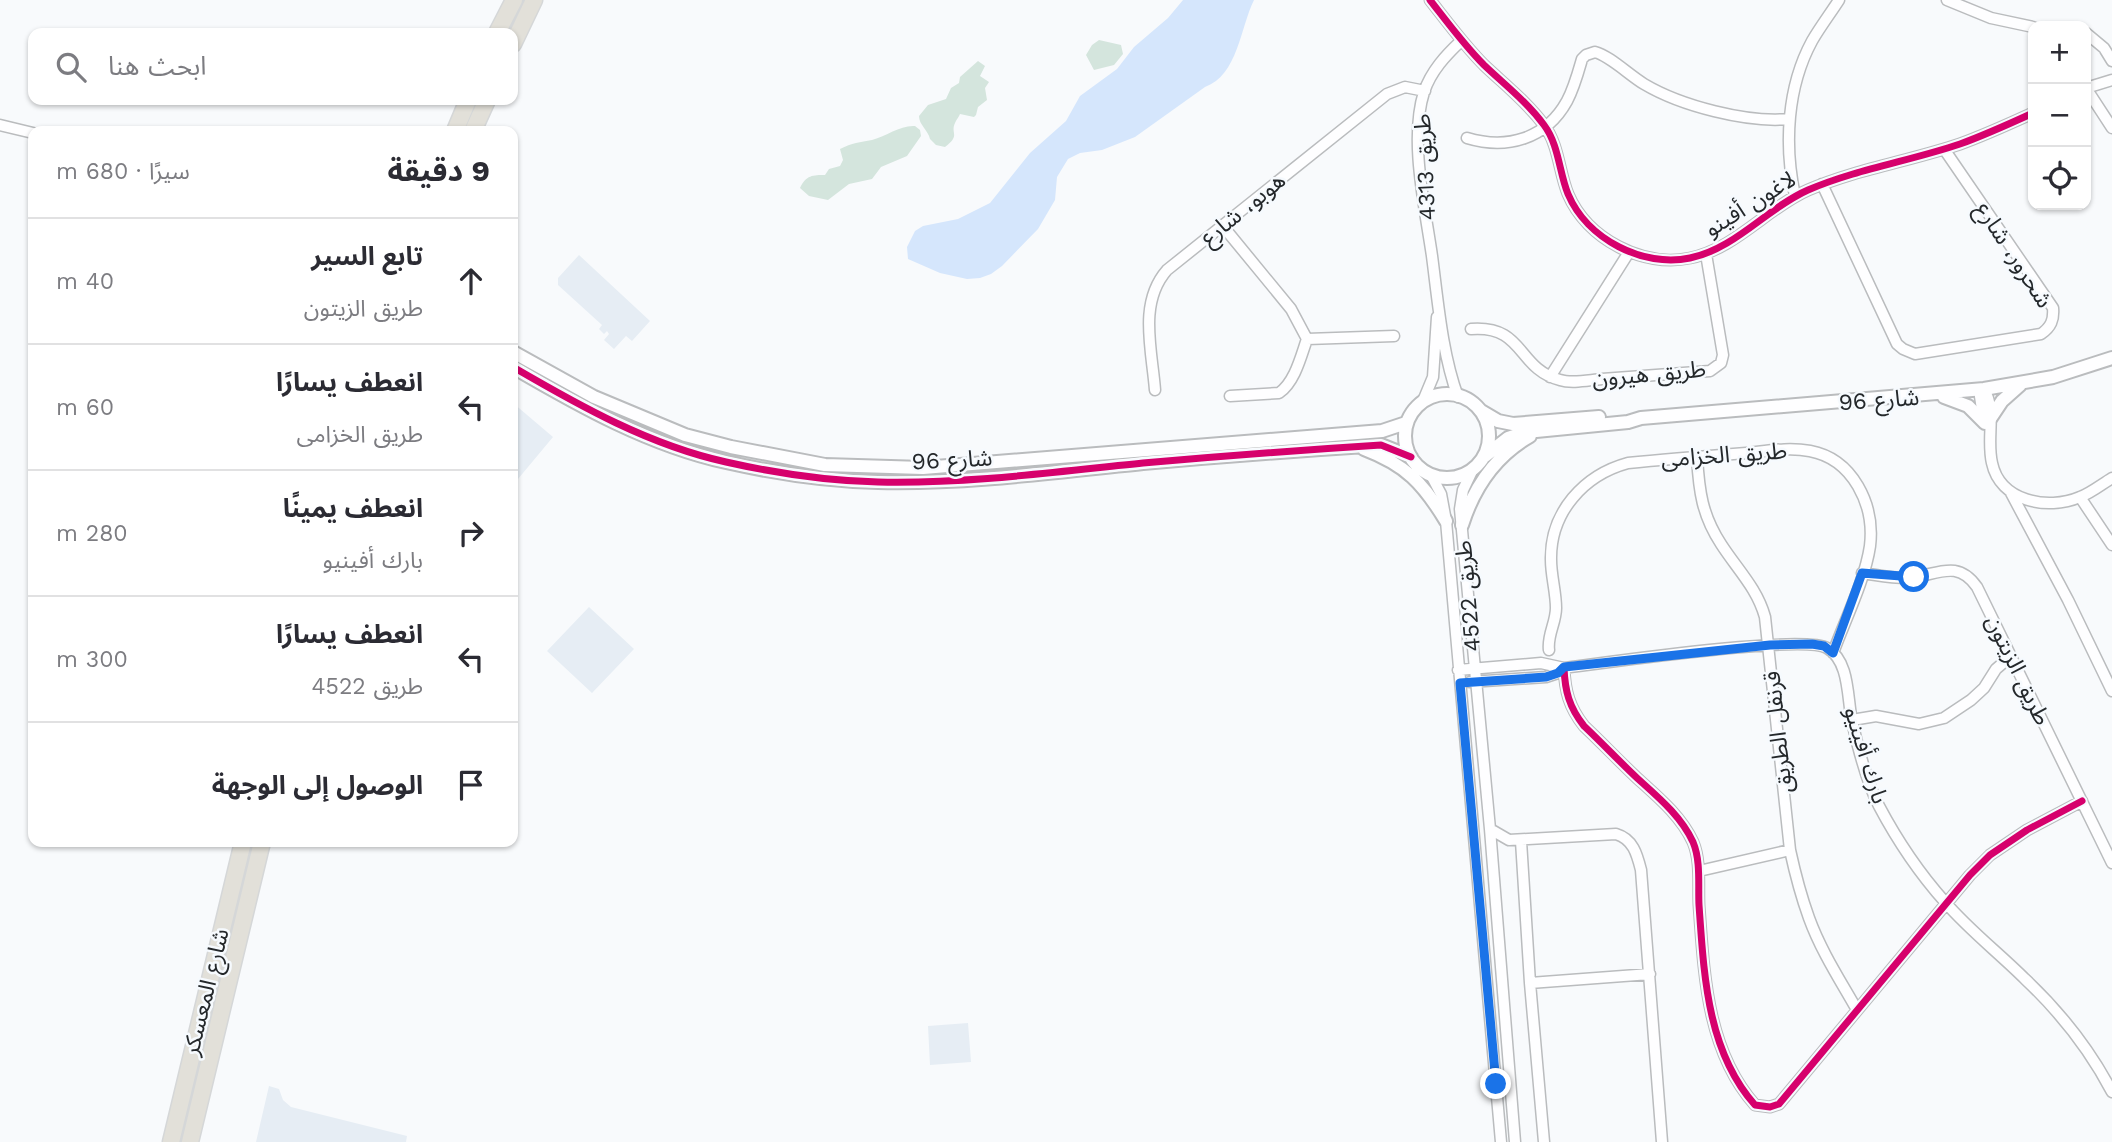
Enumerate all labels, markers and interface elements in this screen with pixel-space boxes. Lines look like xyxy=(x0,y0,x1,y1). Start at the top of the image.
map controls xyxy=(2028,21,2091,210)
button: + xyxy=(2028,21,2091,84)
search box xyxy=(28,28,518,105)
icon: search xyxy=(52,48,90,86)
text: ابحث هنا xyxy=(108,51,206,81)
button: − xyxy=(2028,84,2091,147)
street label: طريق 4313 xyxy=(1409,113,1441,221)
button: locate xyxy=(2028,147,2091,210)
text: 9 دقيقة xyxy=(387,153,490,188)
text: سيرًا · 680 m xyxy=(56,158,190,185)
street label: لاغون أفينو xyxy=(1699,165,1801,243)
street label: هوبو، شارع xyxy=(1195,167,1293,254)
street label: شحرور، شارع xyxy=(1967,197,2058,315)
text: تابع السير xyxy=(311,241,423,271)
icon: ahead xyxy=(452,262,490,300)
text: 40 m xyxy=(56,268,114,295)
text: طريق الزيتون xyxy=(304,295,423,322)
street label: طريق هيرون xyxy=(1591,356,1707,392)
text: انعطف يسارًا xyxy=(276,367,423,397)
street label: شارع 96 xyxy=(1838,384,1920,419)
icon: left xyxy=(452,388,490,426)
text: 60 m xyxy=(56,394,114,421)
text: طريق الخزامى xyxy=(297,421,423,448)
street label: طريق الخزامى xyxy=(1660,437,1788,473)
street label: شارع 96 xyxy=(911,444,993,479)
text: انعطف يمينًا xyxy=(283,493,423,523)
icon: right xyxy=(452,514,490,552)
text: 280 m xyxy=(56,520,128,547)
street label: طريق 4522 xyxy=(1450,539,1486,653)
text: بارك أفينيو xyxy=(323,547,423,574)
route start xyxy=(1898,561,1929,592)
street label: طريق الزيتون xyxy=(1980,610,2056,730)
text: انعطف يسارًا xyxy=(276,619,423,649)
icon: left xyxy=(452,640,490,678)
text: 300 m xyxy=(56,646,128,673)
street label: قرنفل الطريق xyxy=(1758,670,1798,794)
text: طريق 4522 xyxy=(311,673,423,700)
street label: بارك أفينيو xyxy=(1838,703,1894,807)
icon: arrive xyxy=(452,766,490,804)
text: الوصول إلى الوجهة xyxy=(212,770,423,800)
street label: شارع المعسكر xyxy=(177,926,238,1060)
route end xyxy=(1480,1068,1511,1099)

